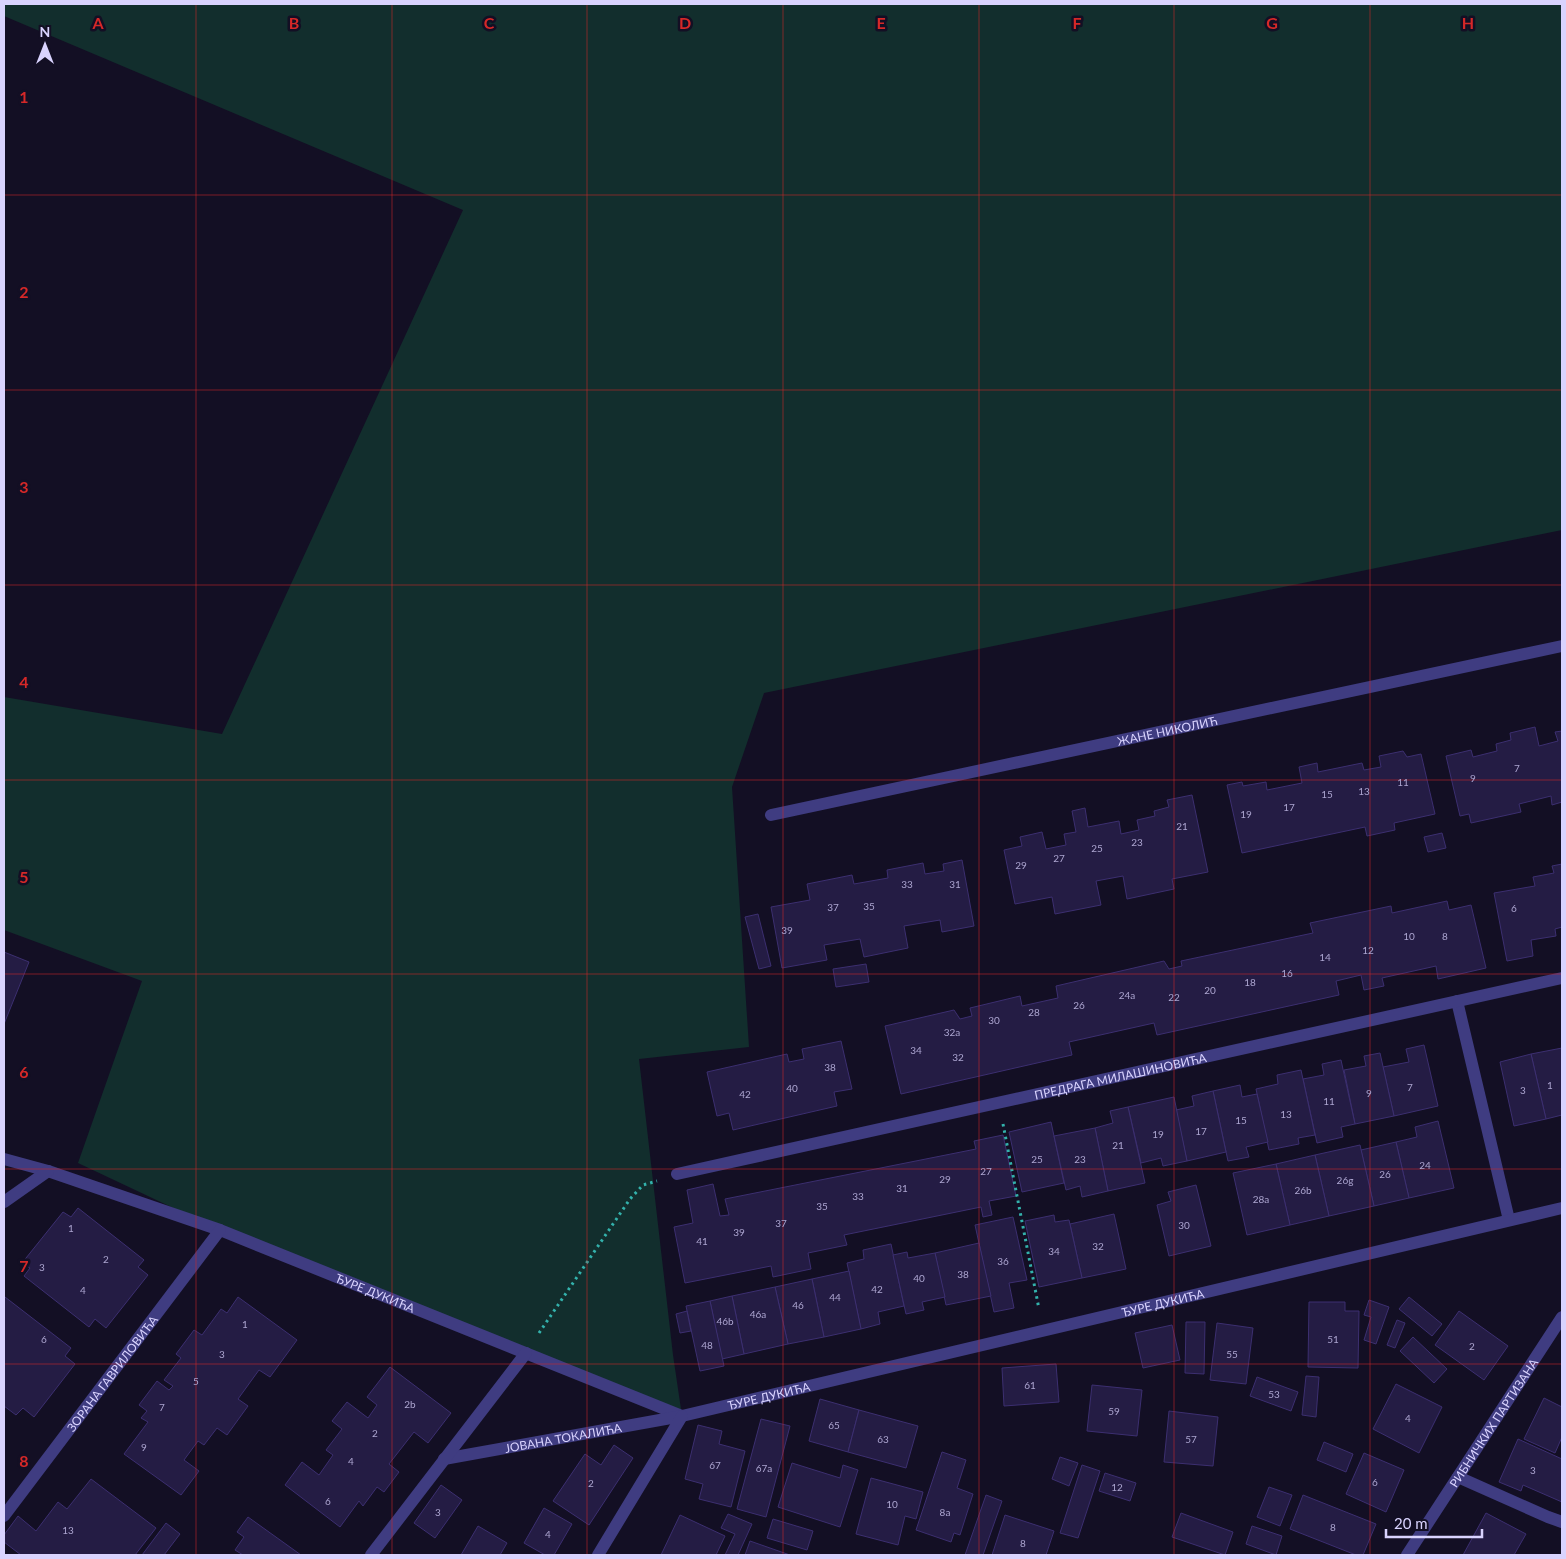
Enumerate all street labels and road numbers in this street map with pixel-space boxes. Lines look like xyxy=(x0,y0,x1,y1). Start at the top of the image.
street label: ЖАНЕ НИКОЛИЋ xyxy=(1116,712,1219,748)
street label: ПРЕДРАГА МИЛАШИНОВИЋА xyxy=(1033,1049,1209,1102)
street label: ЂУРЕ ДУКИЋА xyxy=(334,1270,418,1316)
street label: ЂУРЕ ДУКИЋА xyxy=(1120,1285,1206,1319)
street label: ЗОРАНА ГАВРИЛОВИЋА xyxy=(63,1311,161,1434)
street label: РИБНИЧКИХ ПАРТИЗАНА xyxy=(1446,1355,1541,1490)
street label: ЂУРЕ ДУКИЋА xyxy=(726,1378,812,1412)
street label: ЈОВАНА ТОКАЛИЋА xyxy=(503,1419,624,1455)

